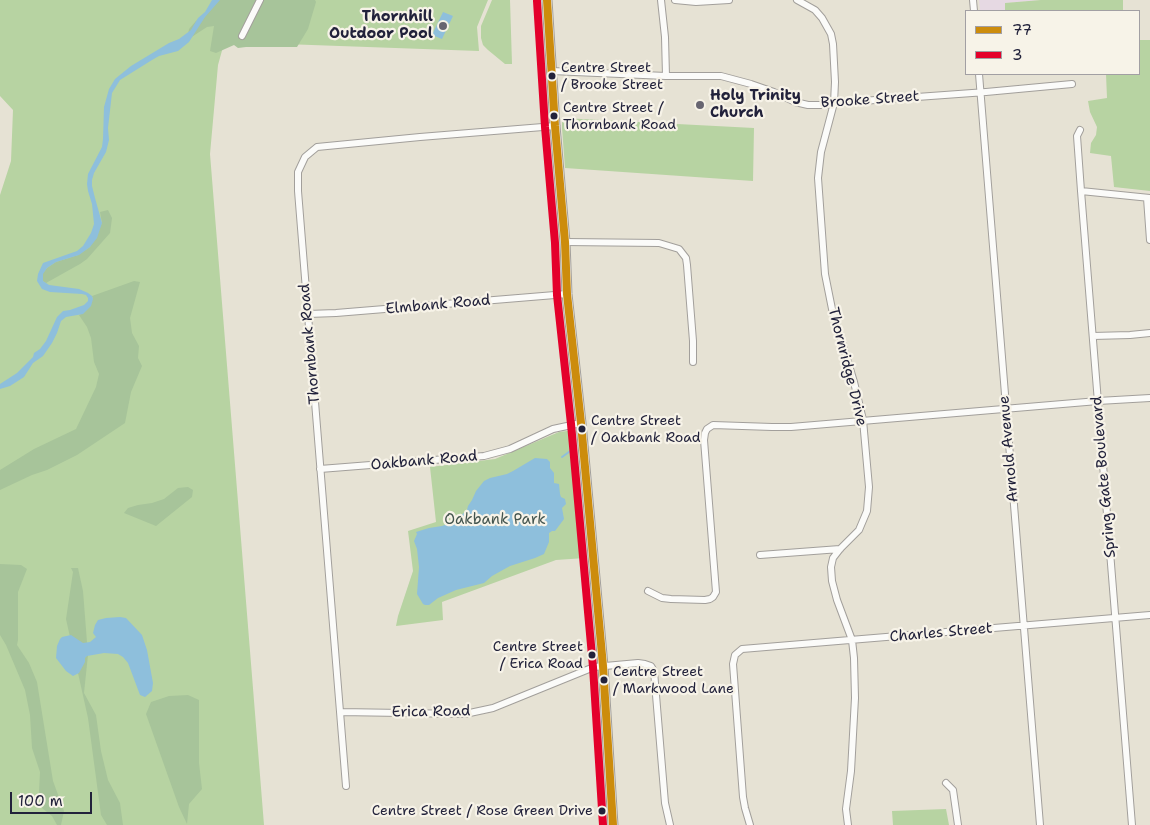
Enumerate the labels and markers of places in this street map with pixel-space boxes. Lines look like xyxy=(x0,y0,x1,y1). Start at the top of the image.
place label: Thornhill Outdoor Pool xyxy=(329,8,433,43)
marker: Thornhill Outdoor Pool xyxy=(437,20,449,32)
place label: Centre Street / Brooke Street xyxy=(561,60,663,92)
marker: Centre Street / Brooke Street xyxy=(547,71,557,81)
place label: Holy Trinity Church xyxy=(710,87,801,122)
marker: Holy Trinity Church xyxy=(694,99,706,111)
place label: Centre Street / Thornbank Road xyxy=(563,100,676,132)
marker: Centre Street / Thornbank Road xyxy=(549,111,559,121)
place label: Centre Street / Oakbank Road xyxy=(591,413,701,446)
marker: Centre Street / Oakbank Road xyxy=(577,424,587,434)
place label: Centre Street / Erica Road xyxy=(493,639,583,672)
marker: Centre Street / Erica Road xyxy=(587,650,597,660)
place label: Centre Street / Markwood Lane xyxy=(613,664,734,696)
marker: Centre Street / Markwood Lane xyxy=(599,675,609,685)
place label: Centre Street / Rose Green Drive xyxy=(372,803,593,819)
marker: Centre Street / Rose Green Drive xyxy=(597,806,607,816)

